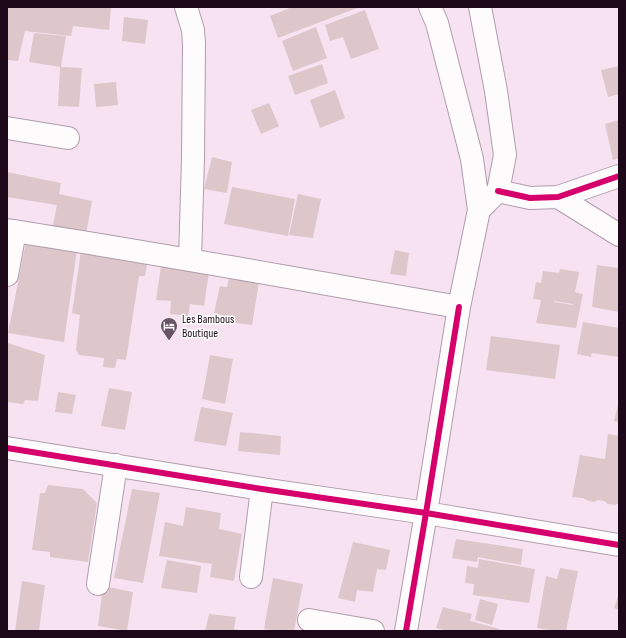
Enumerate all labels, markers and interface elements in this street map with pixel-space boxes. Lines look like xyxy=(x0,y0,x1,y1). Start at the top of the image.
place label: Les Bambous Boutique xyxy=(182,312,234,341)
hotel icon: Les Bambous Boutique xyxy=(159,316,179,341)

